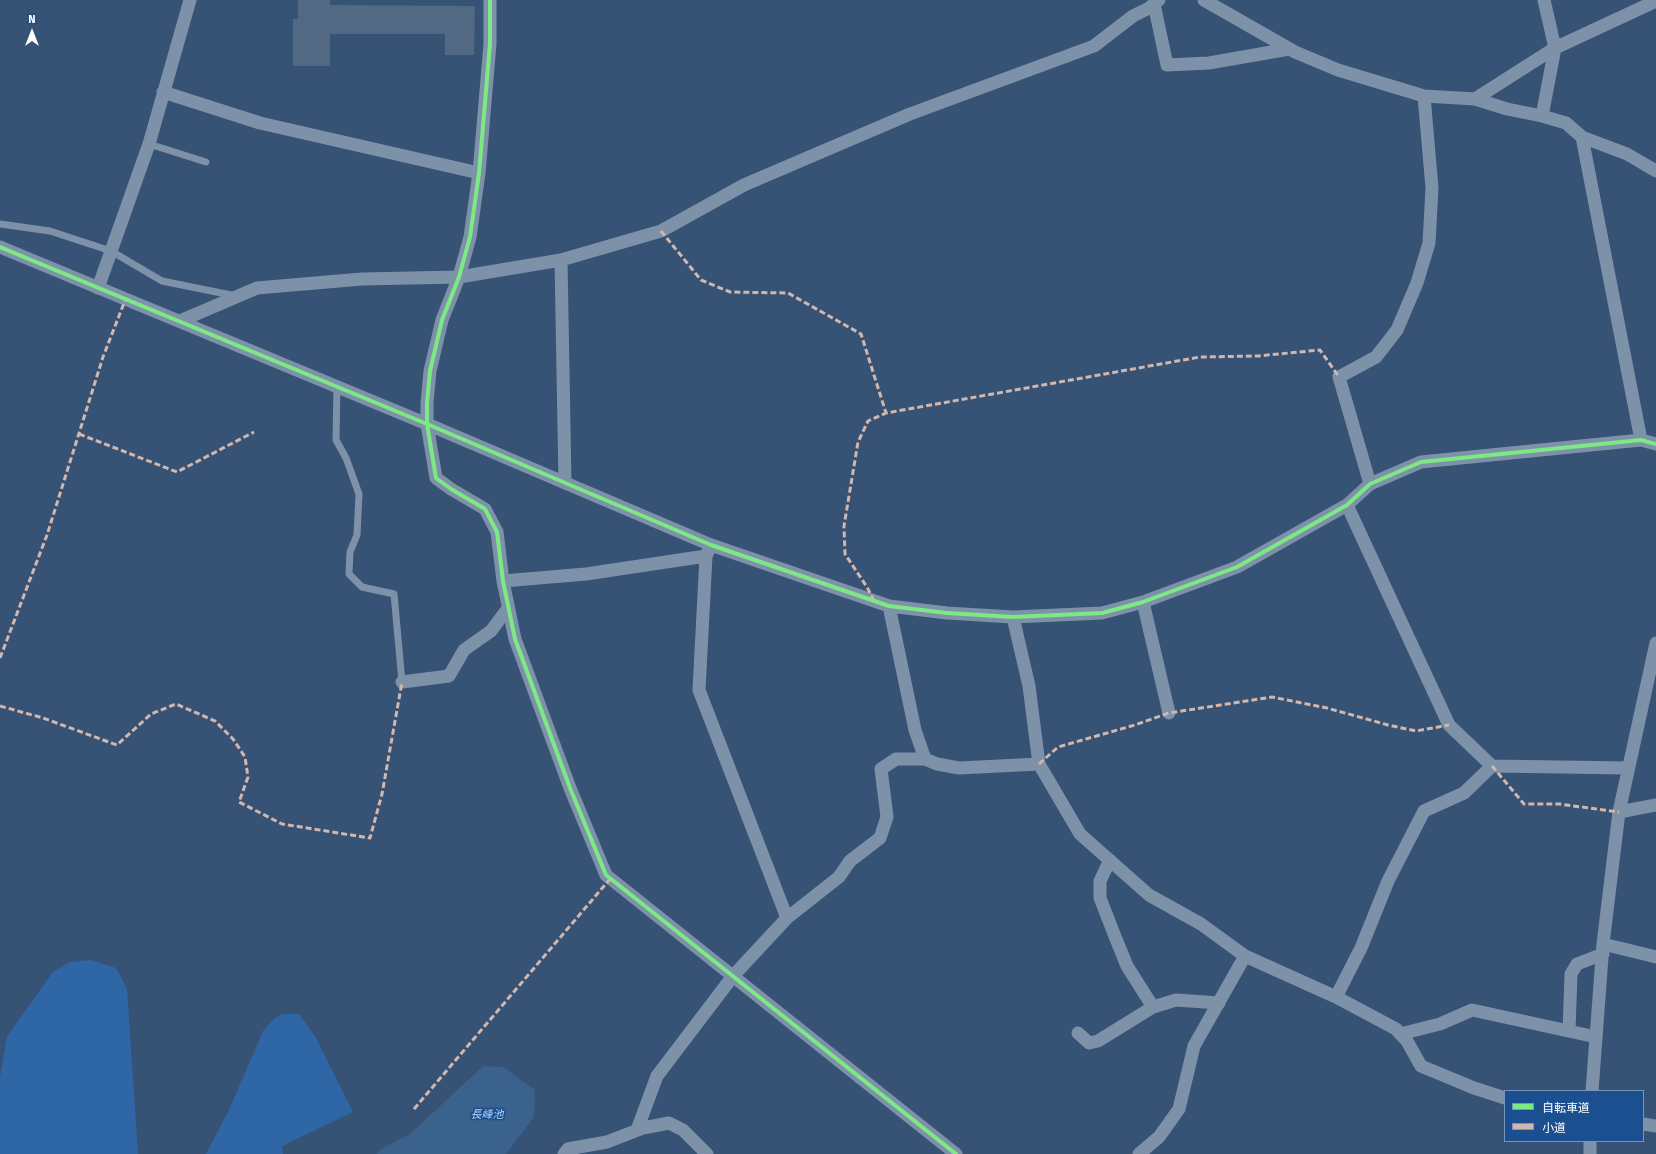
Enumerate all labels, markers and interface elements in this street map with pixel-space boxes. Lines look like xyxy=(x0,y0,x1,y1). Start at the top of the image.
north arrow xyxy=(12,12,52,52)
text: N xyxy=(28,13,36,26)
legend xyxy=(1504,1090,1644,1142)
text: 自転車道 xyxy=(1542,1101,1590,1115)
water label: 長峰池 xyxy=(471,1108,503,1122)
text: 小道 xyxy=(1542,1121,1566,1135)

